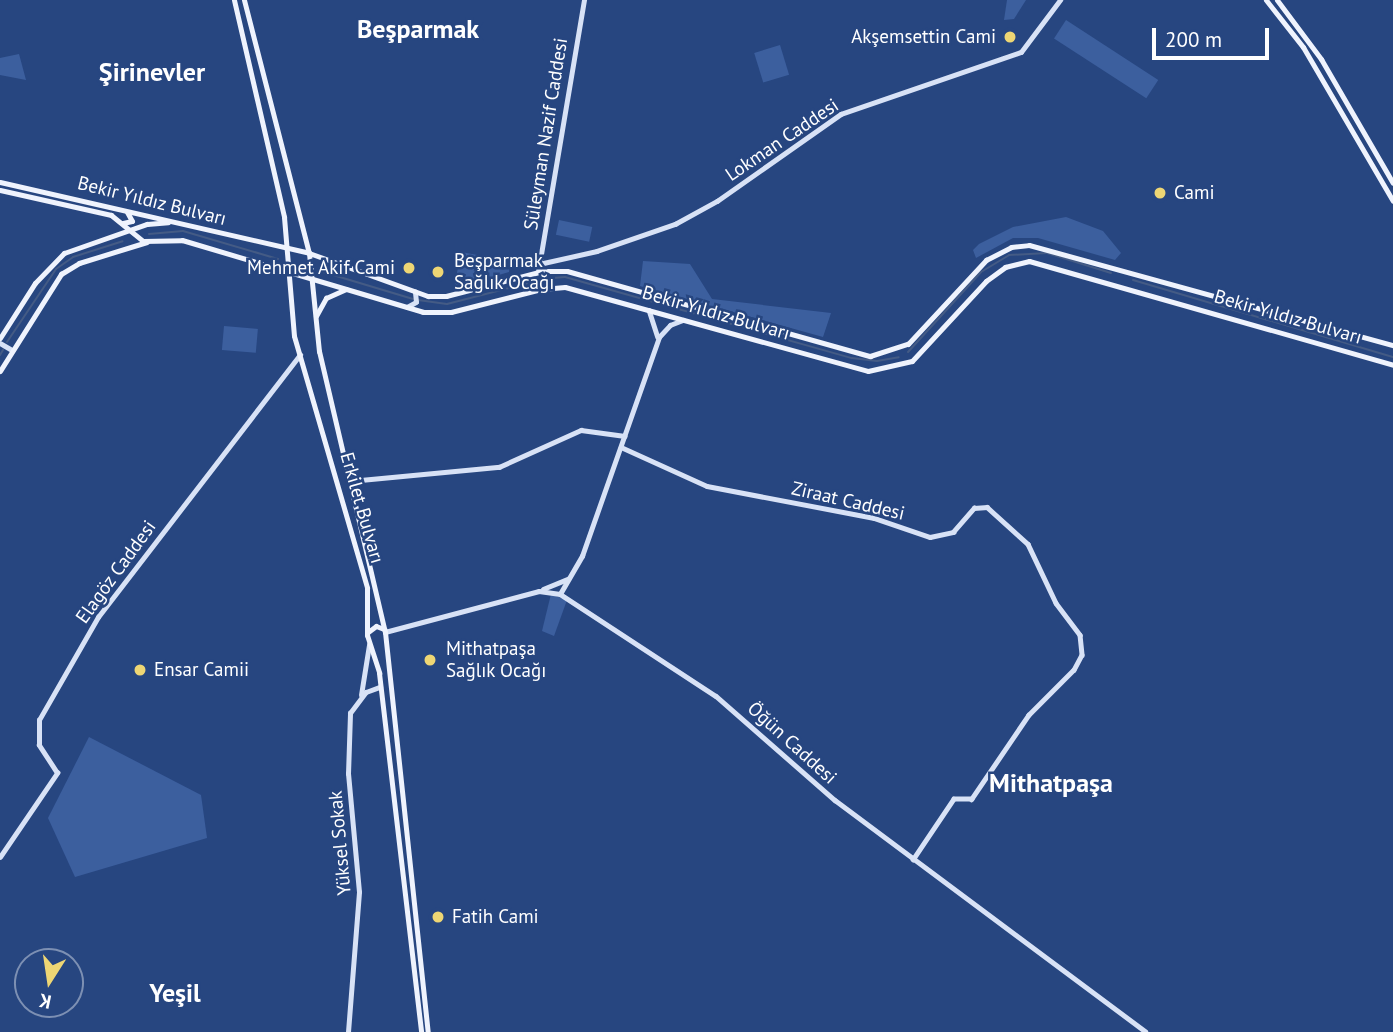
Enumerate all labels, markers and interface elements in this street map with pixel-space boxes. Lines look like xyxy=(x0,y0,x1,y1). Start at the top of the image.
district label: Beşparmak xyxy=(357,13,479,45)
scale bar xyxy=(1155,14,1272,58)
place label: Akşemsettin Cami xyxy=(851,26,996,48)
text: 200 m xyxy=(1165,26,1222,53)
marker: Akşemsettin Cami xyxy=(1002,29,1018,45)
street label: Süleyman Nazif Caddesi xyxy=(520,36,572,232)
district label: Şirinevler xyxy=(99,56,205,88)
street label: Lokman Caddesi xyxy=(721,94,843,186)
street label: Bekir Yıldız Bulvarı xyxy=(75,171,229,231)
place label: Cami xyxy=(1174,182,1214,204)
marker: Cami xyxy=(1152,185,1168,201)
place label: Beşparmak Sağlık Ocağı xyxy=(454,250,555,294)
place label: Mehmet Akif Cami xyxy=(246,257,395,279)
marker: Mehmet Akif Cami xyxy=(401,260,417,276)
marker: Beşparmak Sağlık Ocağı xyxy=(428,262,448,282)
street label: Bekir Yıldız Bulvarı xyxy=(639,281,793,345)
street label: Bekir Yıldız Bulvarı xyxy=(1211,285,1365,349)
street label: Erkilet Bulvarı xyxy=(335,450,389,566)
street label: Ziraat Caddesi xyxy=(789,477,907,525)
street label: Elagöz Caddesi xyxy=(71,516,161,628)
place label: Mithatpaşa Sağlık Ocağı xyxy=(446,638,547,682)
marker: Mithatpaşa Sağlık Ocağı xyxy=(420,650,440,670)
place label: Ensar Camii xyxy=(154,659,249,681)
marker: Ensar Camii xyxy=(132,662,148,678)
street label: Öğün Caddesi xyxy=(743,697,841,789)
district label: Mithatpaşa xyxy=(989,767,1113,799)
street label: Yüksel Sokak xyxy=(324,790,356,896)
place label: Fatih Cami xyxy=(452,906,539,928)
marker: Fatih Cami xyxy=(430,909,446,925)
north arrow xyxy=(14,948,84,1018)
district label: Yeşil xyxy=(149,977,201,1009)
text: K xyxy=(37,989,53,1015)

